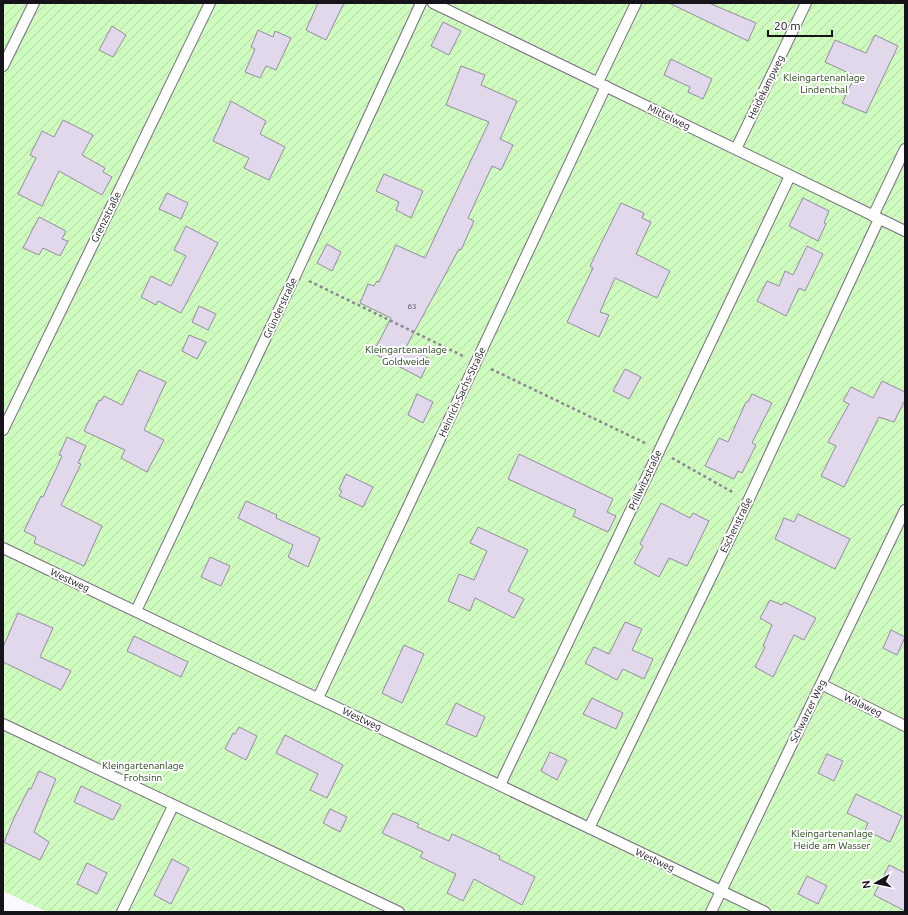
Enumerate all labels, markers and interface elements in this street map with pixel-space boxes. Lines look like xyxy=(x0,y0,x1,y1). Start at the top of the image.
scale bar xyxy=(768,12,832,38)
text: 20 m xyxy=(774,19,801,32)
street label: Heidekampweg xyxy=(746,53,786,121)
park label: Kleingartenanlage Lindenthal xyxy=(783,72,865,95)
street label: Mittelweg xyxy=(646,102,692,132)
street label: Grenzstraße xyxy=(89,190,123,244)
street label: Gründerstraße xyxy=(261,276,299,340)
house number: 63 xyxy=(407,302,417,311)
park label: Kleingartenanlage Goldweide xyxy=(365,344,447,367)
street label: Heinrich-Sachs-Straße xyxy=(436,345,488,439)
street label: Prillwitzstraße xyxy=(626,448,664,512)
street label: Eschenstraße xyxy=(718,495,754,555)
street label: Westweg xyxy=(49,566,91,594)
street label: Schwarzer Weg xyxy=(788,678,828,744)
street label: Walaweg xyxy=(842,691,884,719)
street label: Westweg xyxy=(341,705,383,733)
park label: Kleingartenanlage Frohsinn xyxy=(102,760,184,783)
park label: Kleingartenanlage Heide am Wasser xyxy=(791,828,873,851)
street label: Westweg xyxy=(634,846,676,874)
north arrow xyxy=(856,863,896,903)
text: N xyxy=(860,880,873,890)

